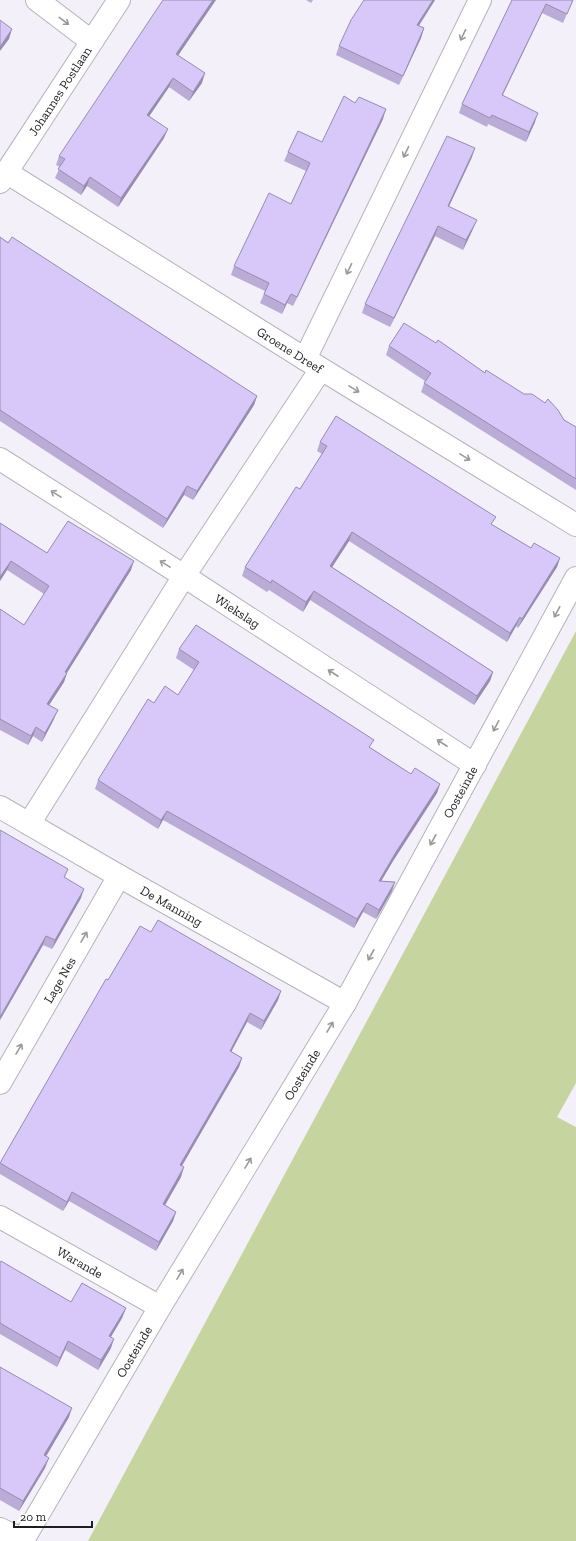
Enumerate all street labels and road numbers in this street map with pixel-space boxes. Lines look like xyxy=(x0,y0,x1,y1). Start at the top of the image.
street label: Johannes Postlaan xyxy=(25,43,95,138)
street label: Groene Dreef xyxy=(254,323,326,376)
street label: Wiekslag xyxy=(212,591,263,631)
street label: Oosteinde xyxy=(440,763,480,821)
street label: De Manning xyxy=(138,882,205,929)
street label: Lage Nes xyxy=(40,954,79,1006)
street label: Oosteinde xyxy=(280,1046,323,1103)
street label: Warande xyxy=(55,1243,106,1281)
street label: Oosteinde xyxy=(113,1323,155,1380)

